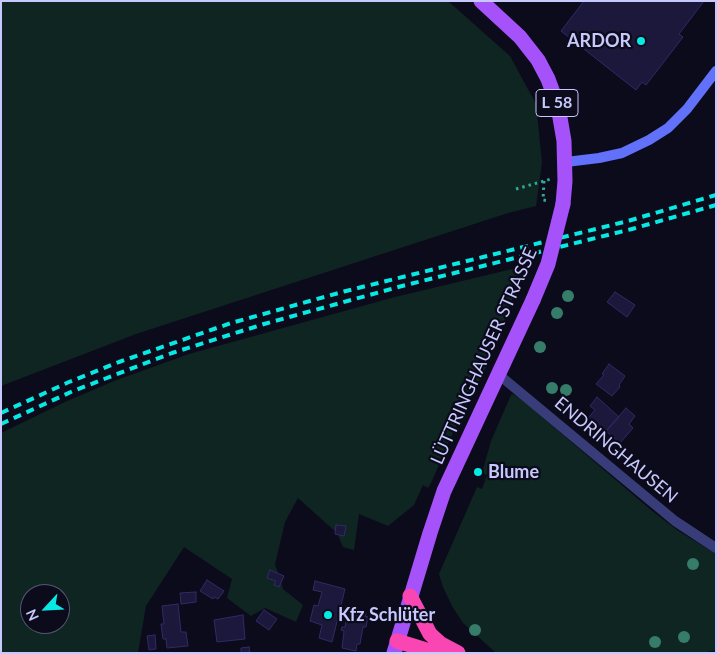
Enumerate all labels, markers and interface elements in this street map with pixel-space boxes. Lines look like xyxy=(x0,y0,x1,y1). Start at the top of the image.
place label: ARDOR xyxy=(567,30,631,52)
marker: ARDOR xyxy=(635,35,647,47)
road number: L 58 xyxy=(536,90,578,116)
street label: LÜTTRINGHAUSER STRASSE xyxy=(426,244,542,468)
street label: ENDRINGHAUSEN xyxy=(550,392,682,508)
place label: Blume xyxy=(488,461,539,483)
marker: Blume xyxy=(472,466,484,478)
north arrow xyxy=(20,584,70,634)
place label: Kfz Schlüter xyxy=(338,604,435,626)
text: N xyxy=(22,607,42,624)
marker: Kfz Schlüter xyxy=(322,609,334,621)

